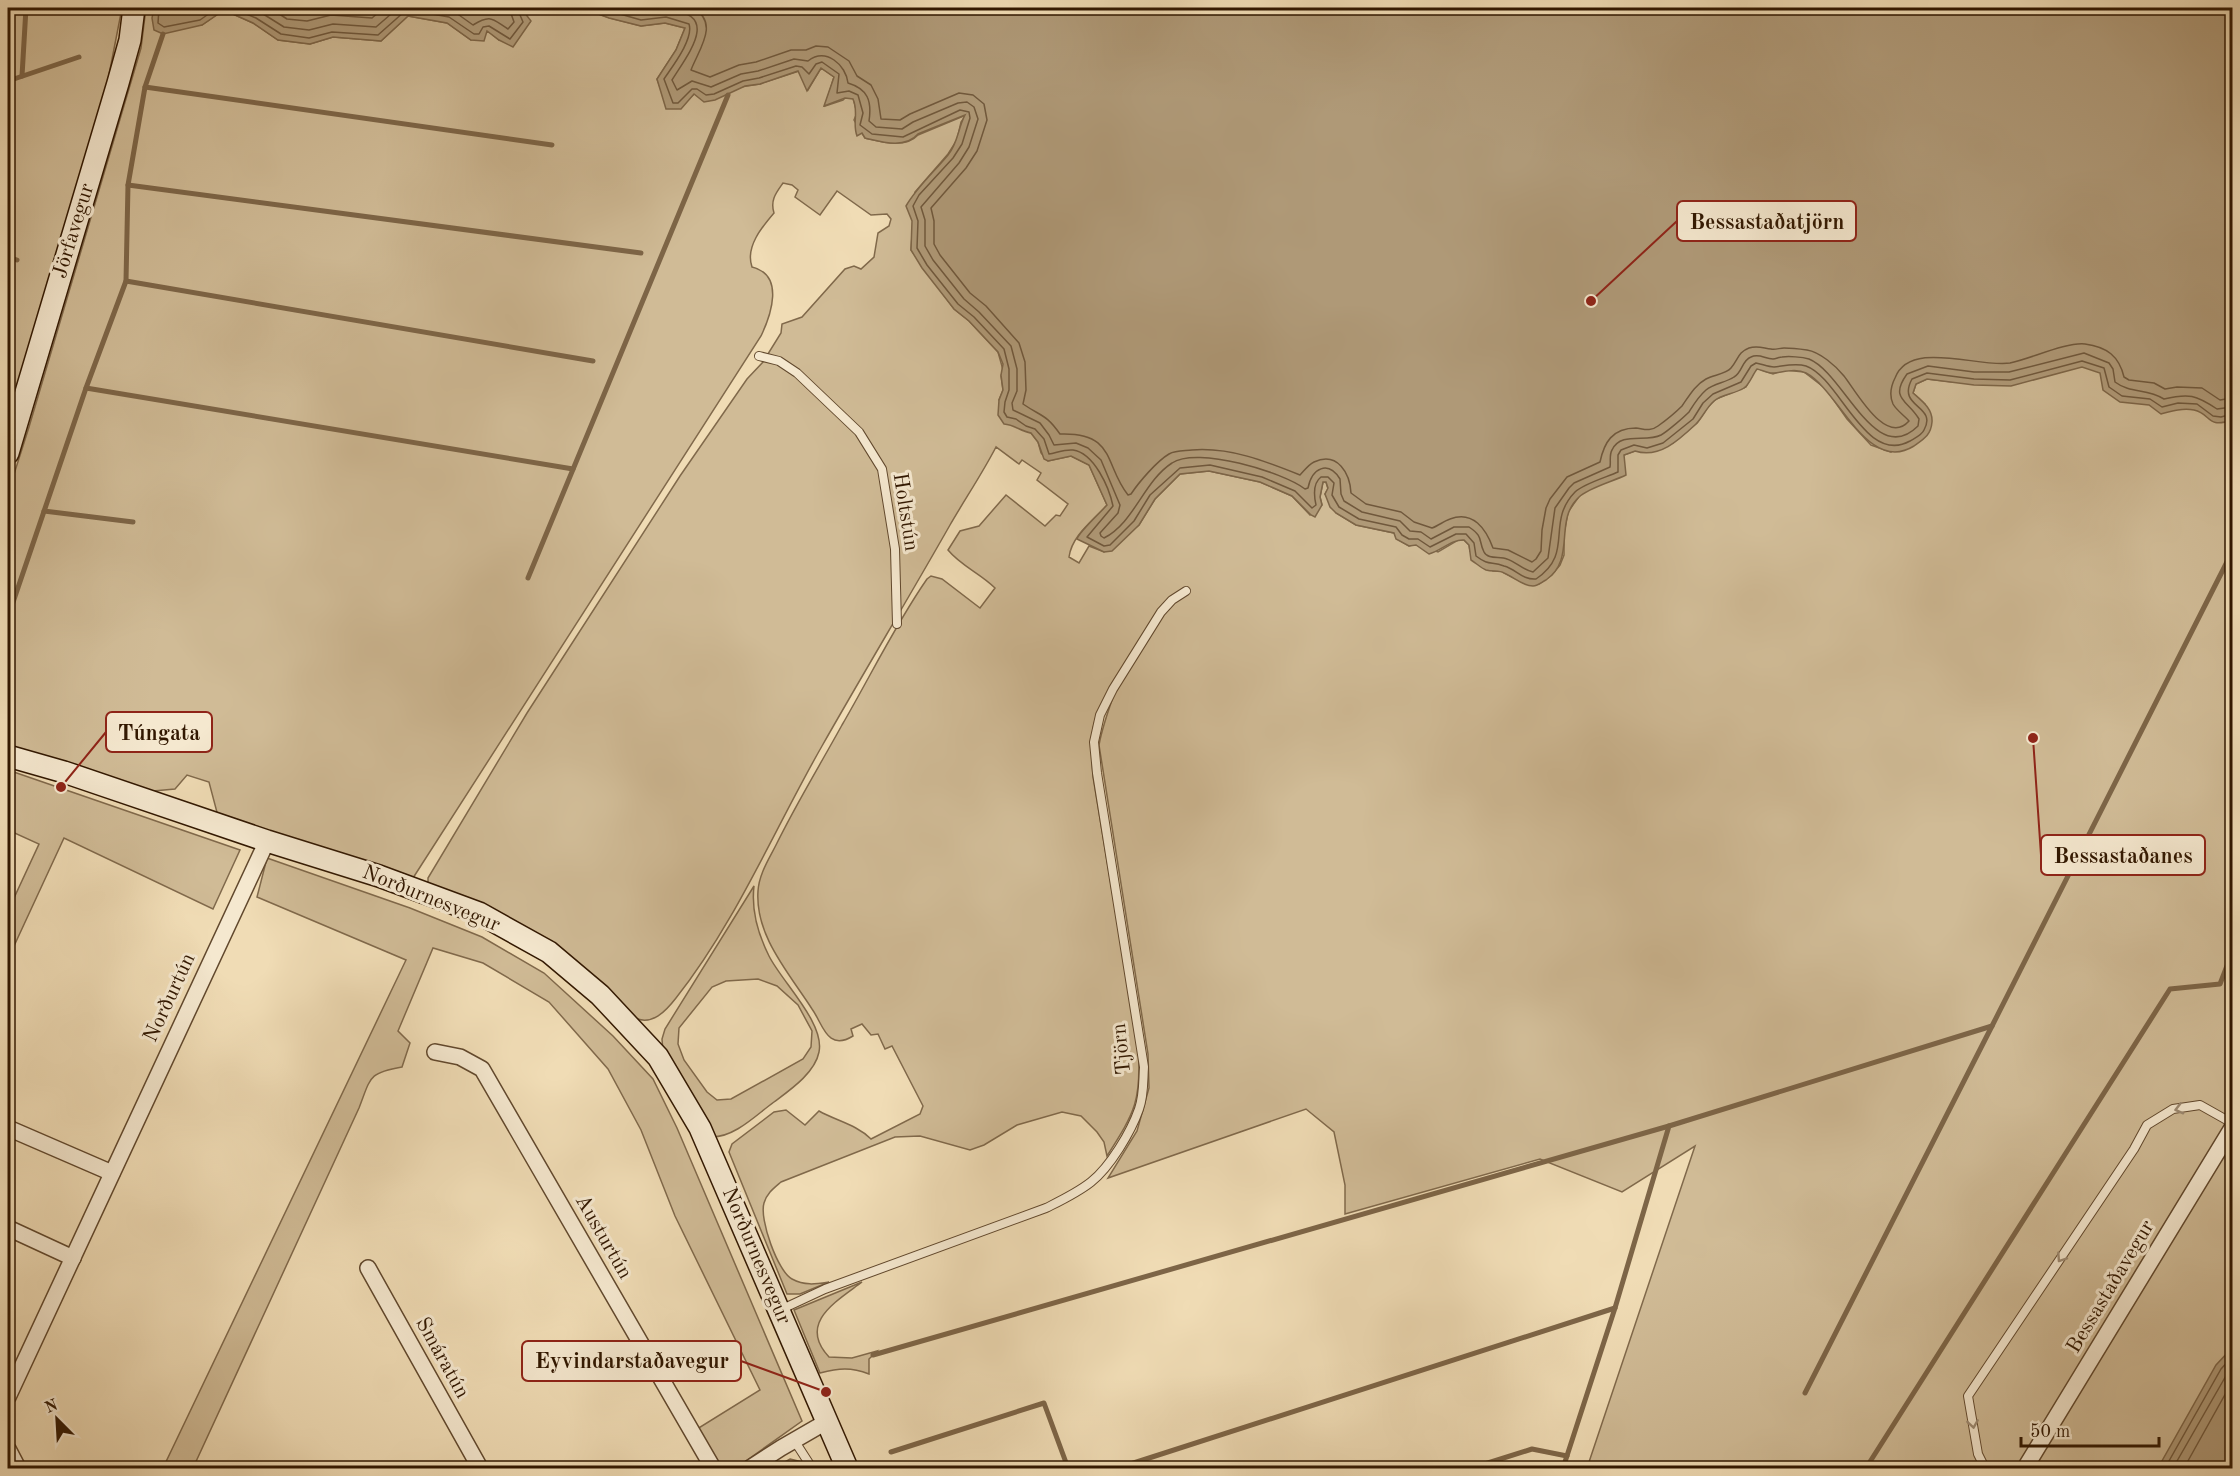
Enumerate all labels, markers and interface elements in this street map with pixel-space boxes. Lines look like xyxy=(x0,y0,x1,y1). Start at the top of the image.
street label: Jörfavegur xyxy=(50,181,98,281)
callout: Bessastaðatjörn xyxy=(1677,201,1856,241)
text: Bessastaðatjörn xyxy=(1689,212,1845,234)
street label: Holtstún xyxy=(888,471,922,553)
callout: Túngata xyxy=(106,712,212,752)
text: Túngata xyxy=(118,723,200,745)
callout: Bessastaðanes xyxy=(2041,835,2205,875)
text: Bessastaðanes xyxy=(2053,846,2193,868)
street label: Norðurnesvegur xyxy=(359,862,503,936)
street label: Norðurtún xyxy=(140,950,200,1046)
street label: Tjörn xyxy=(1109,1022,1135,1076)
one-way arrow xyxy=(2174,1101,2184,1114)
street label: Norðurnesvegur xyxy=(718,1184,794,1328)
street label: Austurtún xyxy=(571,1191,635,1283)
street label: Bessastaðavegur xyxy=(2063,1217,2159,1357)
one-way arrow xyxy=(2058,1252,2069,1263)
street label: Smáratún xyxy=(411,1314,473,1402)
callout: Eyvindarstaðavegur xyxy=(522,1341,741,1381)
text: Eyvindarstaðavegur xyxy=(535,1351,729,1373)
north arrow xyxy=(27,1389,87,1449)
text: N xyxy=(43,1397,61,1417)
scale bar xyxy=(2021,1410,2159,1448)
one-way arrow xyxy=(1966,1420,1978,1429)
text: 50 m xyxy=(2030,1423,2070,1441)

